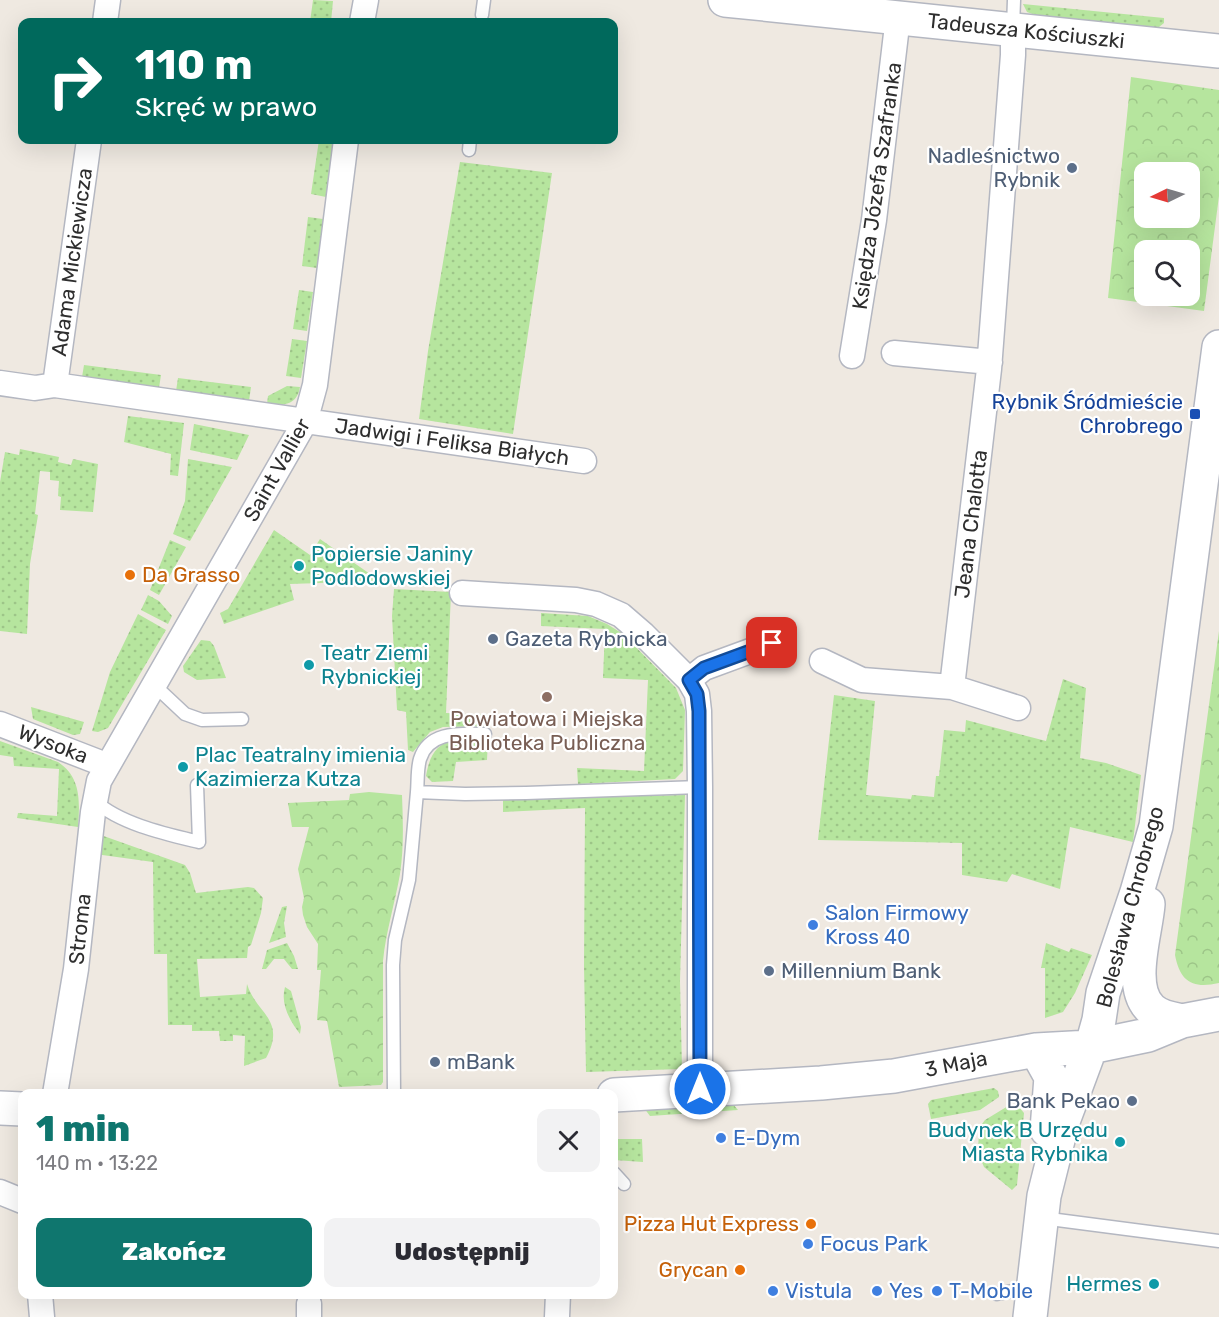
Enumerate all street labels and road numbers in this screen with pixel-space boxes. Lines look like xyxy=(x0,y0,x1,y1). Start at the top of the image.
street label: Tadeusza Kościuszki xyxy=(926,8,1126,53)
street label: Księdza Józefa Szafranka xyxy=(847,61,906,311)
street label: Adama Mickiewicza xyxy=(46,166,97,358)
street label: Jadwigi i Feliksa Białych xyxy=(333,413,571,470)
street label: Saint Vallier xyxy=(238,414,315,526)
street label: Jeana Chalotta xyxy=(949,448,992,600)
street label: Wysoka xyxy=(15,719,92,768)
street label: Bolesława Chrobrego xyxy=(1091,803,1168,1010)
street label: Stroma xyxy=(63,892,96,966)
street label: 3 Maja xyxy=(923,1045,989,1082)

